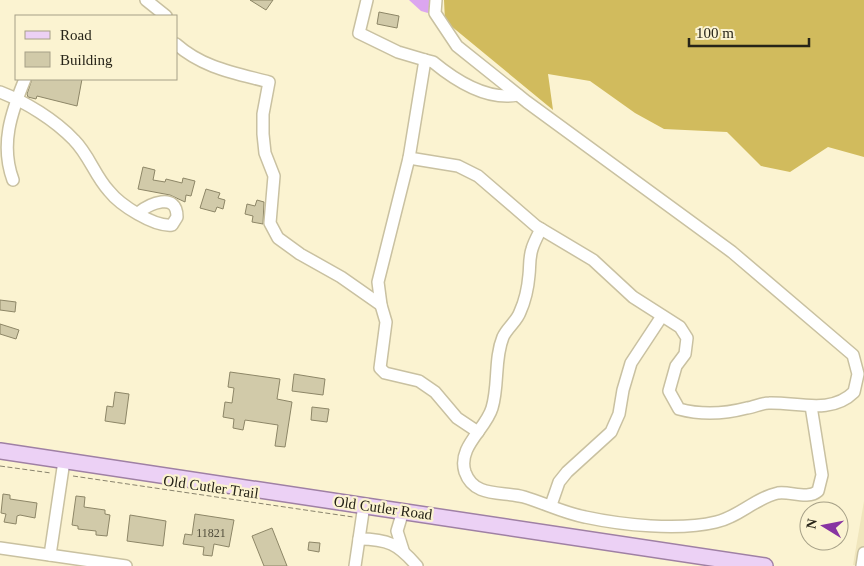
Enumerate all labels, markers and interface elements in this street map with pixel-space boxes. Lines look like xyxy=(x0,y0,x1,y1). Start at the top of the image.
legend xyxy=(15,15,178,80)
scale bar xyxy=(689,15,809,47)
text: 100 m xyxy=(696,25,734,41)
text: Road xyxy=(60,27,92,43)
text: Building xyxy=(60,52,113,68)
street label: Old Cutler Trail xyxy=(162,472,260,502)
street label: Old Cutler Road xyxy=(333,493,434,523)
north arrow xyxy=(799,501,849,551)
text: N xyxy=(803,518,820,530)
house number: 11821 xyxy=(196,526,226,540)

